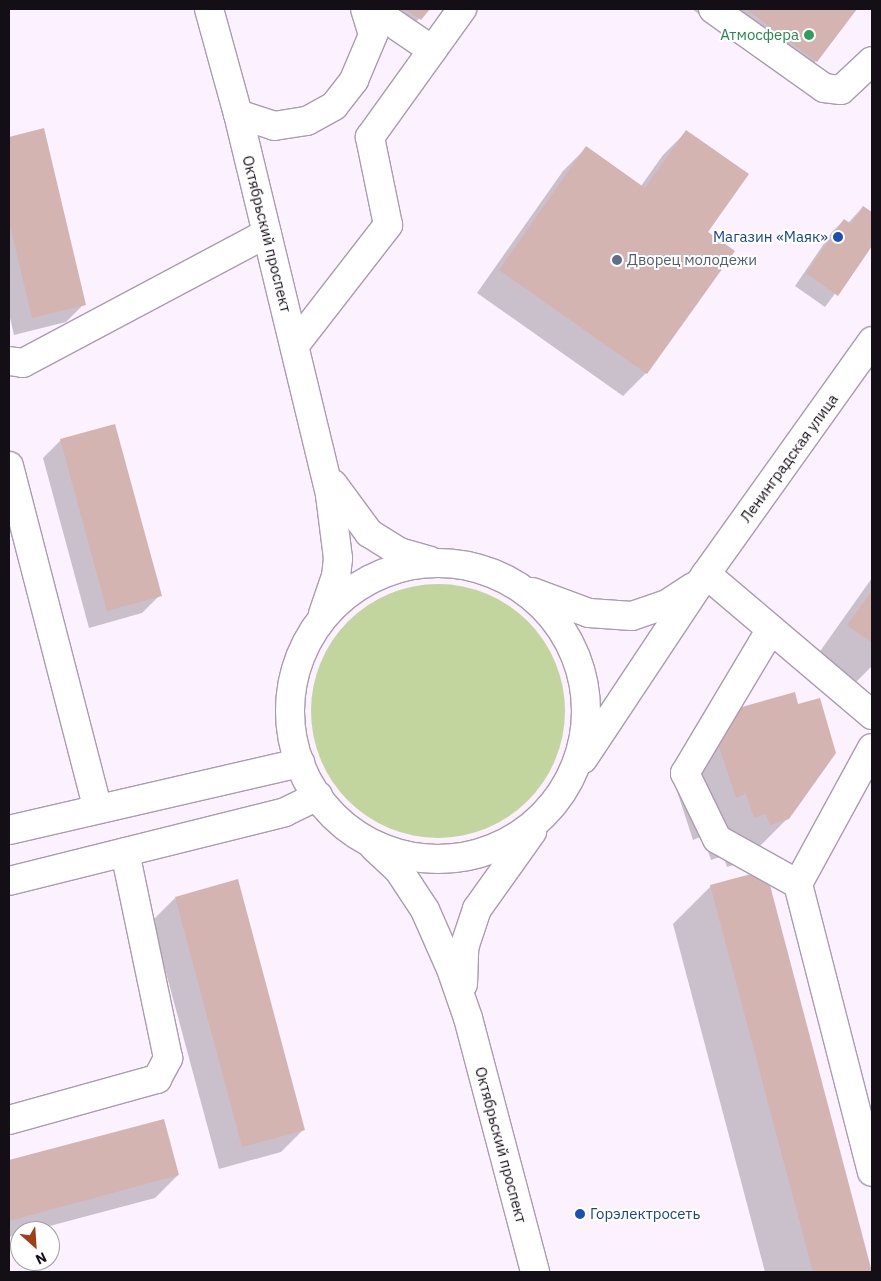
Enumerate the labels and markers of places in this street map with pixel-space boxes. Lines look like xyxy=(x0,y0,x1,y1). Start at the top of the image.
place label: Атмосфера xyxy=(720,26,799,44)
marker: Атмосфера xyxy=(803,29,815,41)
place label: Магазин «Маяк» xyxy=(713,228,828,246)
marker: Магазин «Маяк» xyxy=(832,231,844,243)
place label: Дворец молодежи xyxy=(627,251,757,269)
marker: Дворец молодежи xyxy=(611,254,623,266)
place label: Горэлектросеть xyxy=(590,1205,700,1223)
marker: Горэлектросеть xyxy=(574,1208,586,1220)

